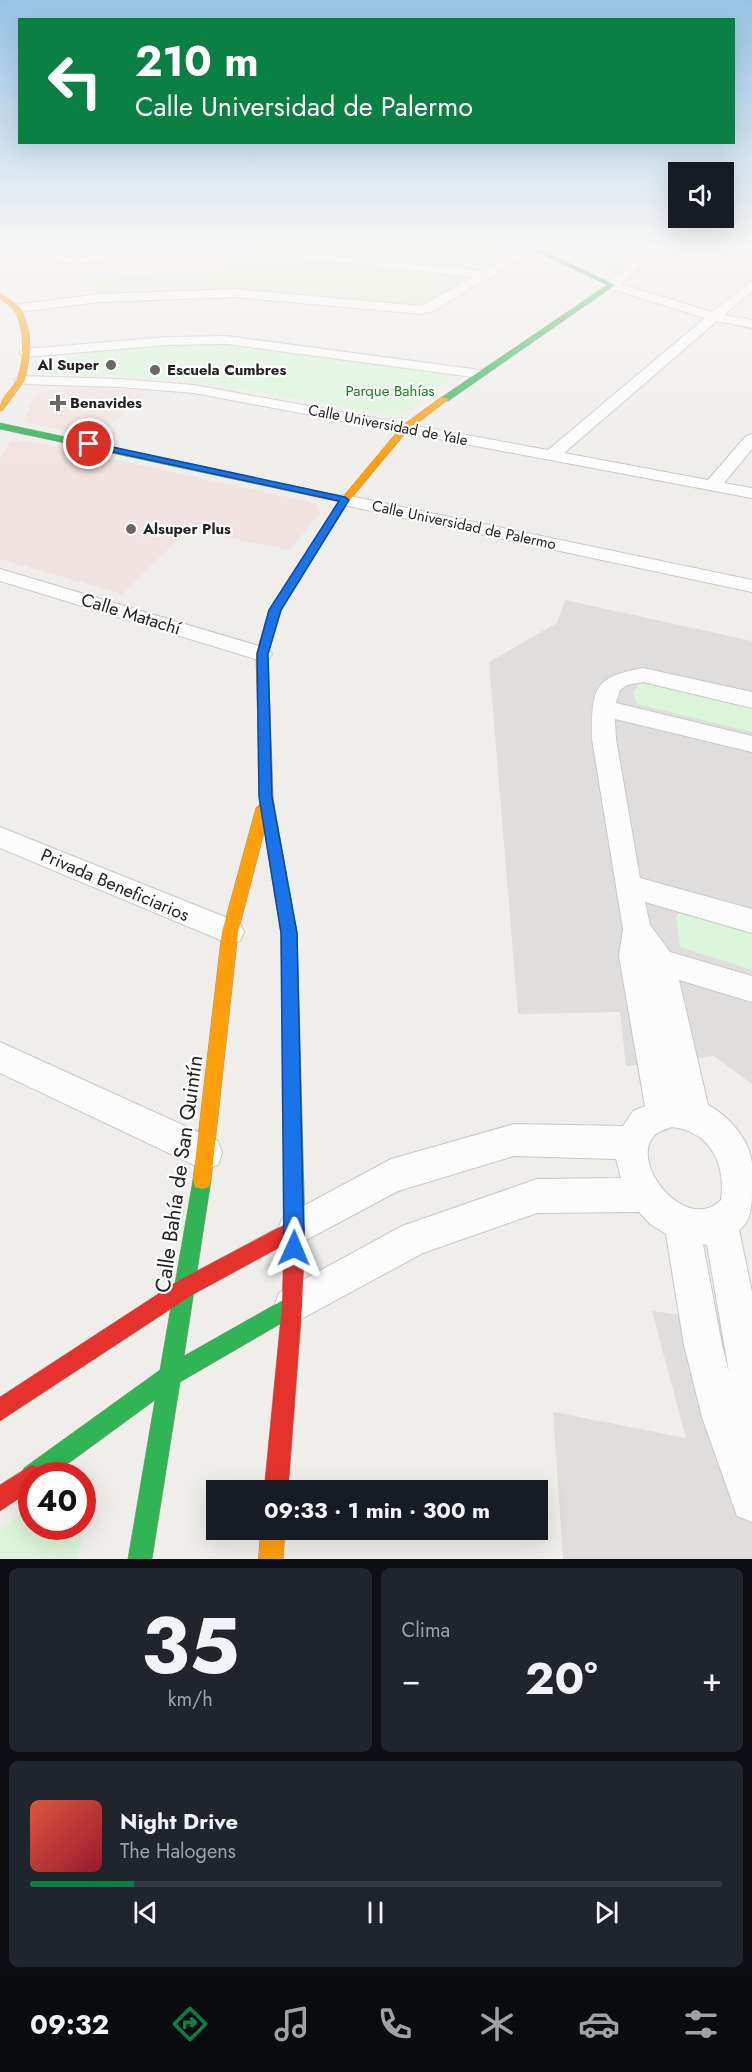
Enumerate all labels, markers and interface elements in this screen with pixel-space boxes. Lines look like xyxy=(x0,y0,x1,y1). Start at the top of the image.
text: 210 m xyxy=(135,31,259,92)
icon: left xyxy=(36,42,114,120)
text: Calle Universidad de Palermo xyxy=(135,87,473,126)
map controls xyxy=(668,162,734,228)
button: sound xyxy=(668,162,734,228)
place label: Al Super xyxy=(36,354,100,376)
marker: Al Super xyxy=(104,358,118,372)
place label: Escuela Cumbres xyxy=(167,359,286,381)
marker: Escuela Cumbres xyxy=(148,363,162,377)
park label: Parque Bahías xyxy=(345,380,435,402)
place label: Benavides xyxy=(70,392,142,414)
marker: Benavides xyxy=(51,396,65,410)
street label: Calle Universidad de Yale xyxy=(306,399,470,451)
pin xyxy=(63,418,114,469)
icon: arrive xyxy=(72,427,105,460)
street label: Calle Universidad de Palermo xyxy=(370,495,558,555)
place label: Alsuper Plus xyxy=(142,518,231,540)
marker: Alsuper Plus xyxy=(124,522,138,536)
street label: Calle Matachí xyxy=(78,587,185,642)
street label: Privada Beneficiarios xyxy=(37,842,193,928)
street label: Calle Bahía de San Quintín xyxy=(147,1053,211,1295)
position arrow xyxy=(262,1216,326,1280)
speed limit sign: 40 xyxy=(18,1462,96,1540)
text: 09:33 · 1 min · 300 m xyxy=(264,1494,490,1526)
text: 35 xyxy=(141,1590,240,1702)
text: Clima xyxy=(402,1616,450,1645)
text: 20° xyxy=(525,1646,598,1711)
text: − xyxy=(402,1656,421,1703)
text: + xyxy=(702,1656,722,1703)
text: km/h xyxy=(168,1685,213,1714)
text: Night Drive xyxy=(120,1805,238,1837)
text: The Halogens xyxy=(120,1837,236,1866)
icon: previous xyxy=(129,1896,162,1929)
icon: pause xyxy=(359,1896,392,1929)
icon: next xyxy=(590,1896,623,1929)
icon: directions xyxy=(169,2003,211,2045)
icon: music xyxy=(271,2003,313,2045)
icon: phone xyxy=(374,2003,416,2045)
icon: climate xyxy=(476,2003,518,2045)
icon: car xyxy=(578,2003,620,2045)
icon: filters xyxy=(680,2003,722,2045)
text: 09:32 xyxy=(30,2005,109,2044)

